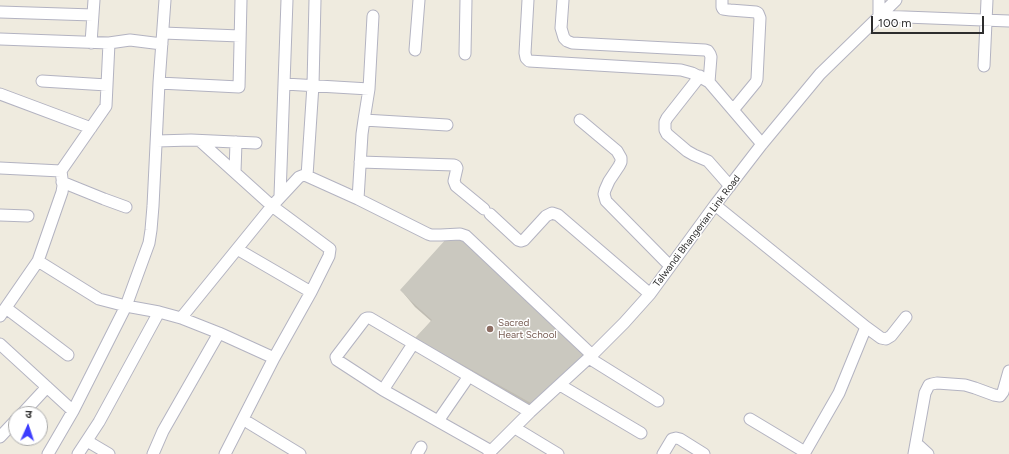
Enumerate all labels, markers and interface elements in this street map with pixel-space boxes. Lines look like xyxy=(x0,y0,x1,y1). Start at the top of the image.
scale bar xyxy=(873,8,986,34)
text: 100 m xyxy=(878,16,912,30)
street label: Talwandi Bhangerian Link Road xyxy=(651,173,743,289)
place label: Sacred Heart School xyxy=(498,317,557,340)
marker: Sacred Heart School xyxy=(485,324,495,334)
north arrow xyxy=(8,406,48,446)
text: उ xyxy=(25,408,32,421)

